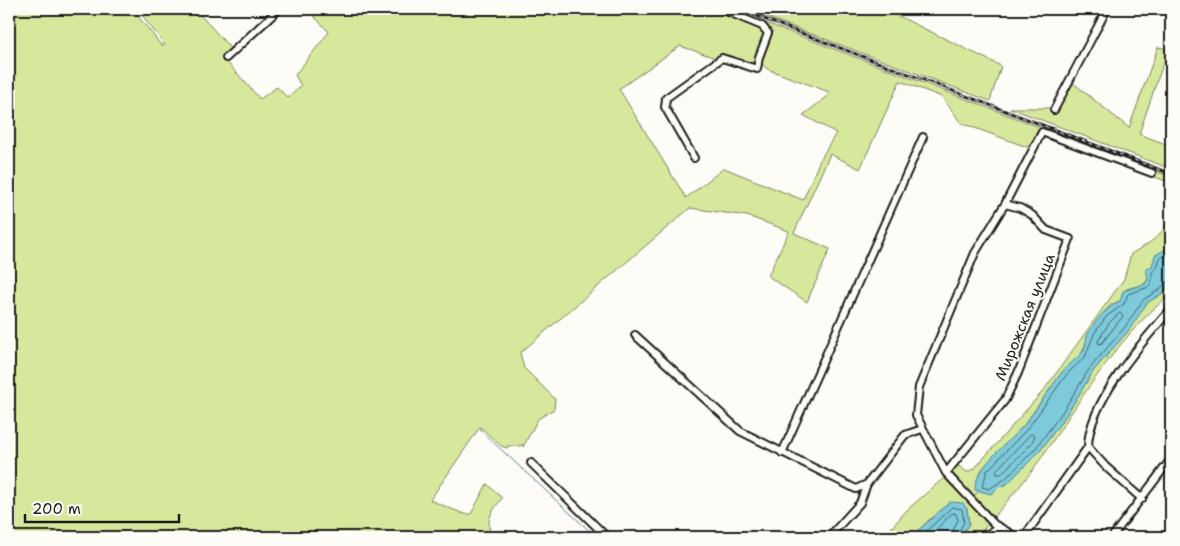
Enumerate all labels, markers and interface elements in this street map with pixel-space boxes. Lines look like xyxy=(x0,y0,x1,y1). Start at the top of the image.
street label: Мирожская улица xyxy=(990,250,1060,384)
scale bar xyxy=(25,491,179,523)
text: 200 m xyxy=(32,499,81,519)

